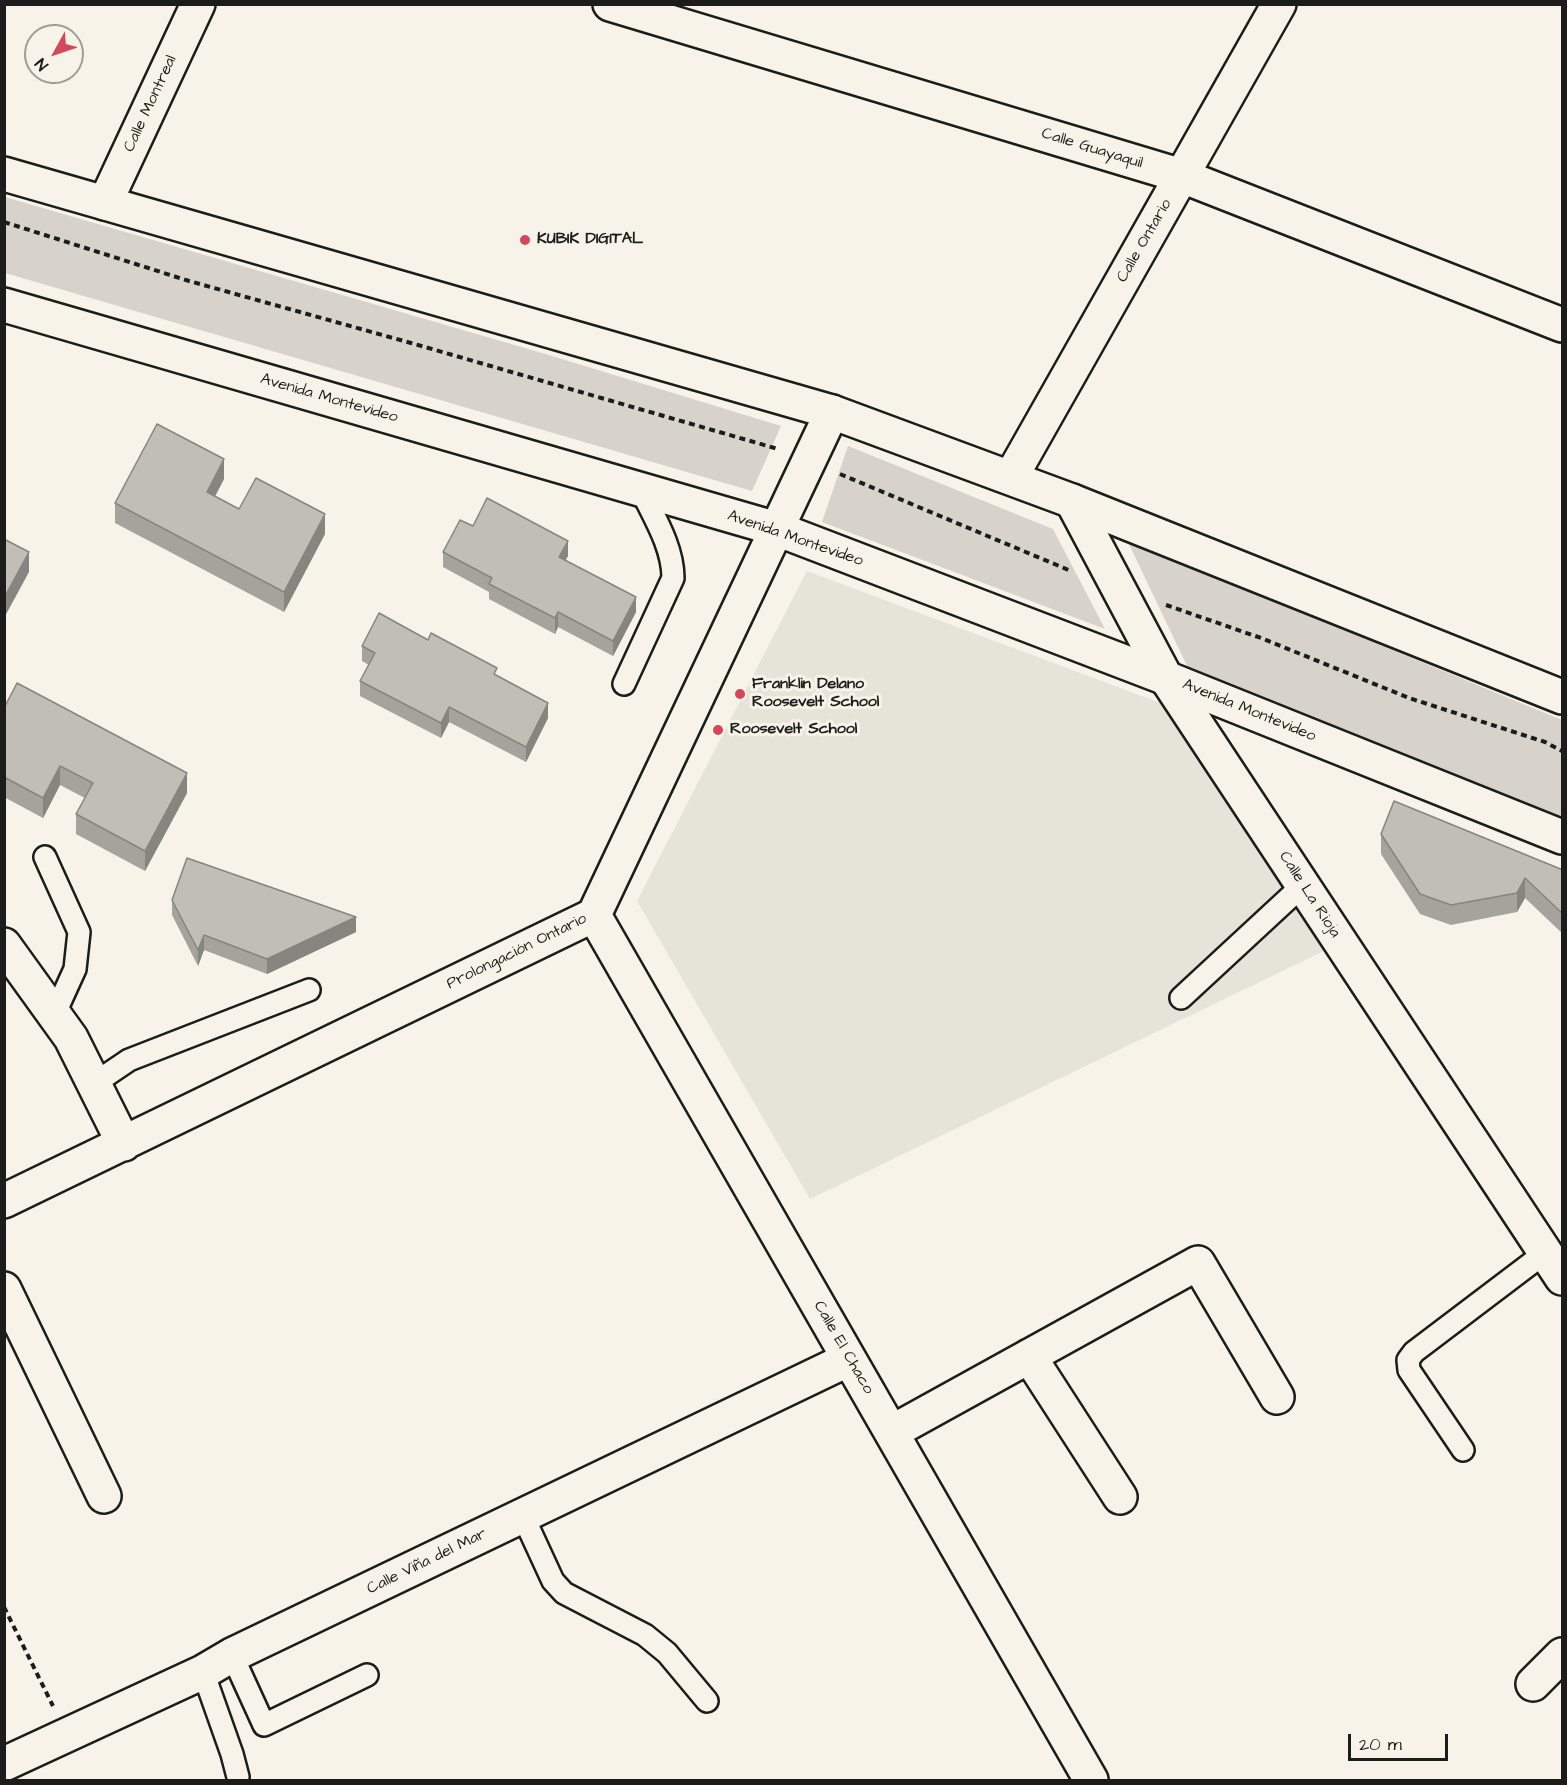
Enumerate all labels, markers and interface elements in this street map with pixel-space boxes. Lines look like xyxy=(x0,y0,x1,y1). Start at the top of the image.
north arrow xyxy=(24,24,84,84)
text: N xyxy=(30,53,53,75)
street label: Calle Montreal xyxy=(120,53,182,155)
street label: Calle Guayaquil xyxy=(1039,124,1145,174)
street label: Calle Ontario xyxy=(1113,196,1177,286)
place label: KUBIK DIGITAL xyxy=(537,230,643,250)
marker: KUBIK DIGITAL xyxy=(518,233,532,247)
street label: Avenida Montevideo xyxy=(258,370,400,428)
street label: Avenida Montevideo xyxy=(725,507,865,571)
place label: Franklin Delano Roosevelt School xyxy=(752,675,879,713)
street label: Avenida Montevideo xyxy=(1179,675,1319,747)
marker: Franklin Delano Roosevelt School xyxy=(733,687,747,701)
place label: Roosevelt School xyxy=(730,720,857,740)
marker: Roosevelt School xyxy=(711,723,725,737)
street label: Calle La Rioja xyxy=(1274,848,1344,942)
street label: Prolongación Ontario xyxy=(444,910,590,994)
street label: Calle El Chaco xyxy=(809,1298,877,1398)
street label: Calle Viña del Mar xyxy=(364,1525,490,1599)
scale bar xyxy=(1351,1722,1452,1760)
text: 20 m xyxy=(1359,1732,1402,1757)

